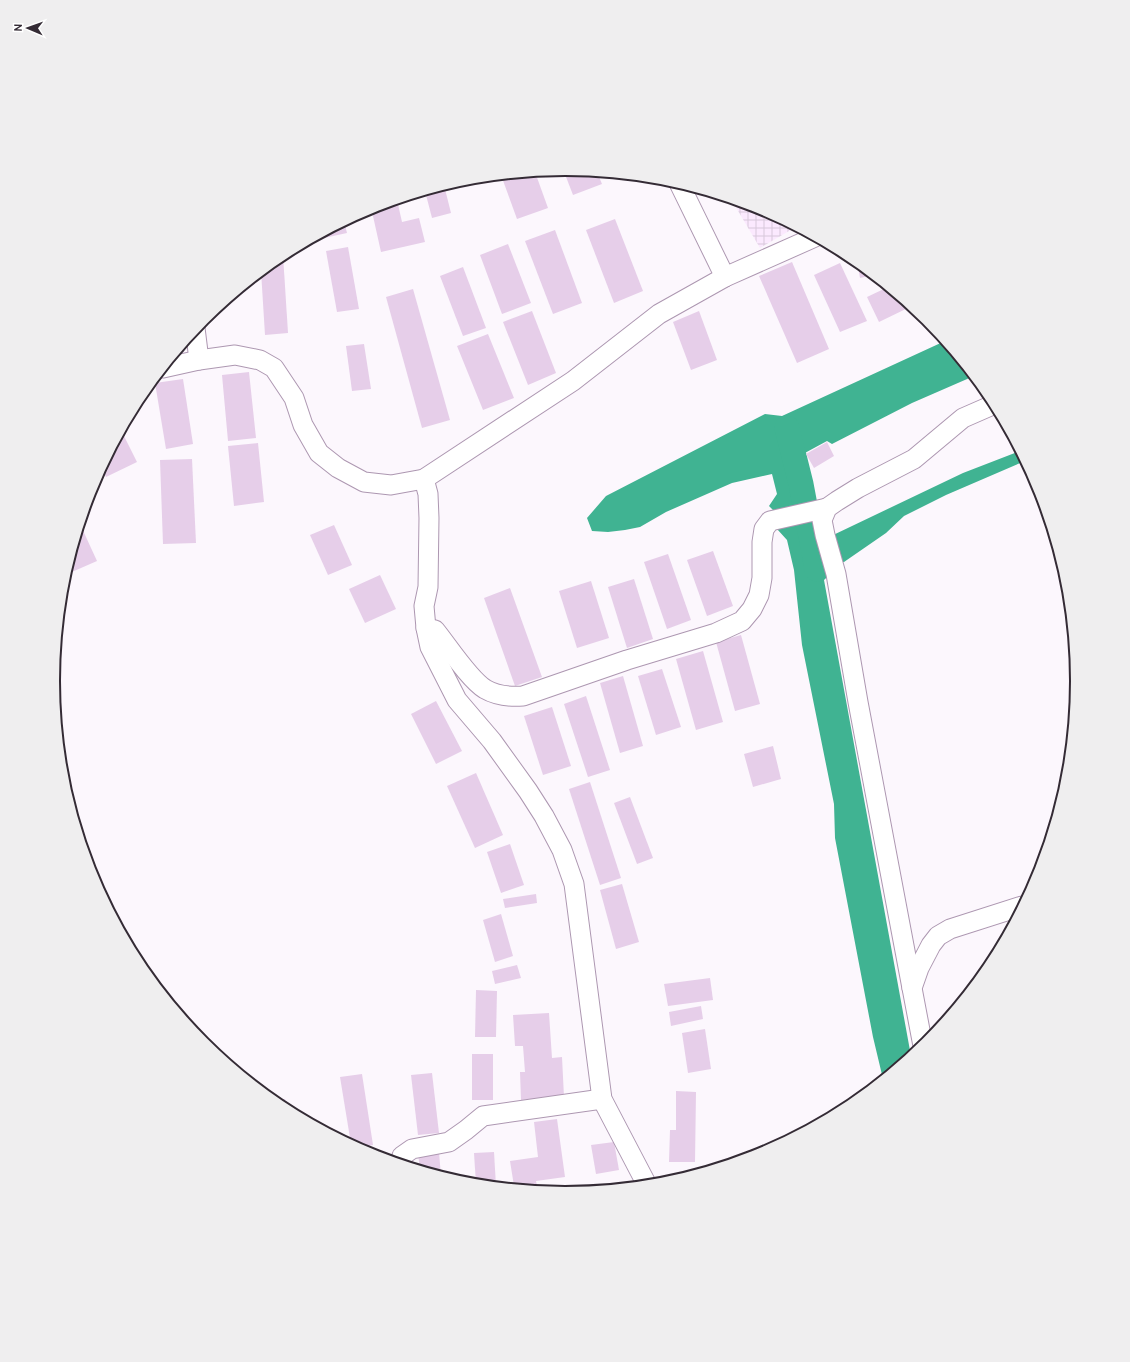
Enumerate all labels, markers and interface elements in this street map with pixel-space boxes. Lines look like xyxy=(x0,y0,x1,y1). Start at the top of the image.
north arrow xyxy=(8,8,48,48)
text: N xyxy=(12,23,26,32)

